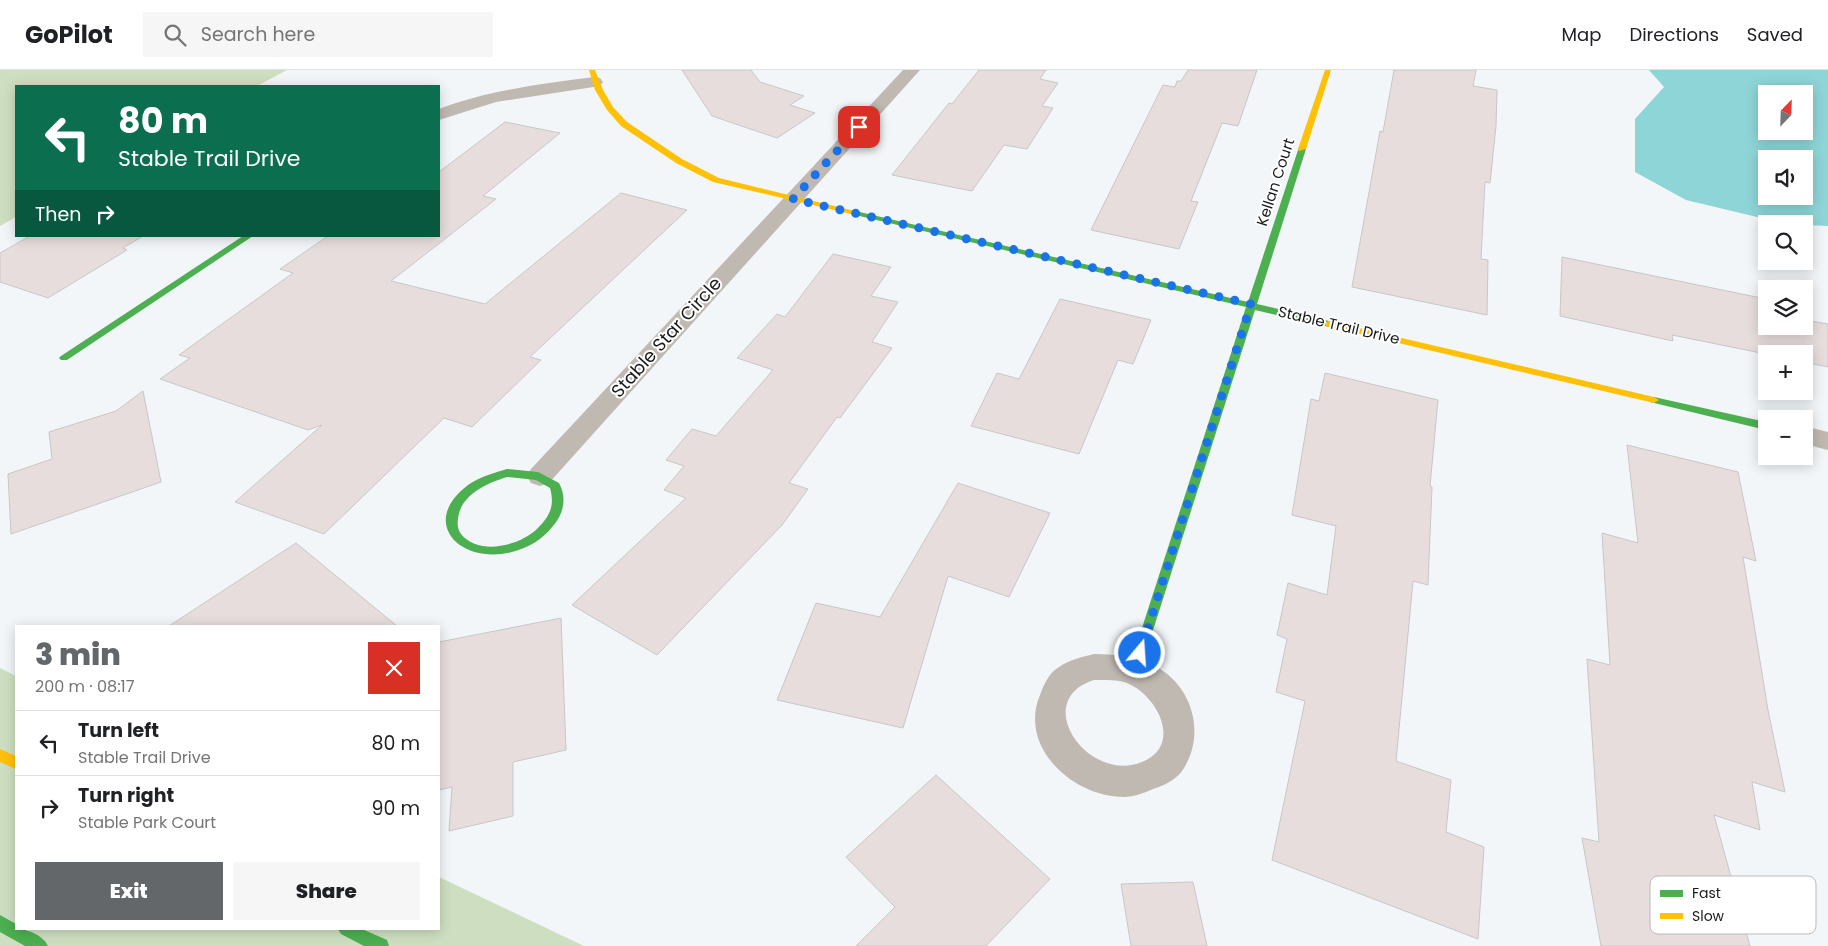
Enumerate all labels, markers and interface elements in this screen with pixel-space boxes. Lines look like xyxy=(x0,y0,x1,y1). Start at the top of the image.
search box xyxy=(143,12,493,57)
text: GoPilot xyxy=(25,18,113,51)
icon: search xyxy=(161,21,189,49)
text: Search here xyxy=(201,21,315,48)
text: Map xyxy=(1562,22,1601,47)
text: Directions xyxy=(1629,22,1719,47)
text: Saved xyxy=(1747,22,1803,47)
north arrow xyxy=(1758,85,1812,140)
map controls xyxy=(1758,85,1813,465)
text: 80 m xyxy=(118,96,208,145)
icon: left xyxy=(35,105,100,170)
pin xyxy=(838,106,880,148)
icon: arrive xyxy=(845,113,873,141)
street label: Kellan Court xyxy=(1251,135,1299,229)
text: Stable Trail Drive xyxy=(118,143,300,174)
button: sound xyxy=(1758,150,1813,205)
icon: right xyxy=(91,200,119,228)
text: Then xyxy=(35,201,81,228)
button: search xyxy=(1758,215,1813,270)
street label: Stable Star Circle xyxy=(605,271,727,403)
button: layers xyxy=(1758,280,1813,335)
street label: Stable Trail Drive xyxy=(1276,301,1402,349)
button: + xyxy=(1758,345,1813,400)
button: − xyxy=(1758,410,1813,465)
position arrow xyxy=(1113,626,1165,678)
text: 3 min xyxy=(35,633,121,676)
button: close xyxy=(368,642,420,694)
text: 200 m · 08:17 xyxy=(35,675,134,698)
text: Turn left xyxy=(78,717,159,744)
icon: left xyxy=(35,729,63,757)
text: 80 m xyxy=(371,730,420,757)
text: Stable Trail Drive xyxy=(78,746,211,769)
text: Turn right xyxy=(78,782,174,809)
icon: right xyxy=(35,794,63,822)
text: 90 m xyxy=(371,795,420,822)
text: Stable Park Court xyxy=(78,811,216,834)
button: Exit xyxy=(35,862,223,920)
button: Share xyxy=(233,862,420,920)
legend xyxy=(1650,876,1816,934)
text: Fast xyxy=(1692,883,1721,903)
text: Slow xyxy=(1692,906,1725,926)

